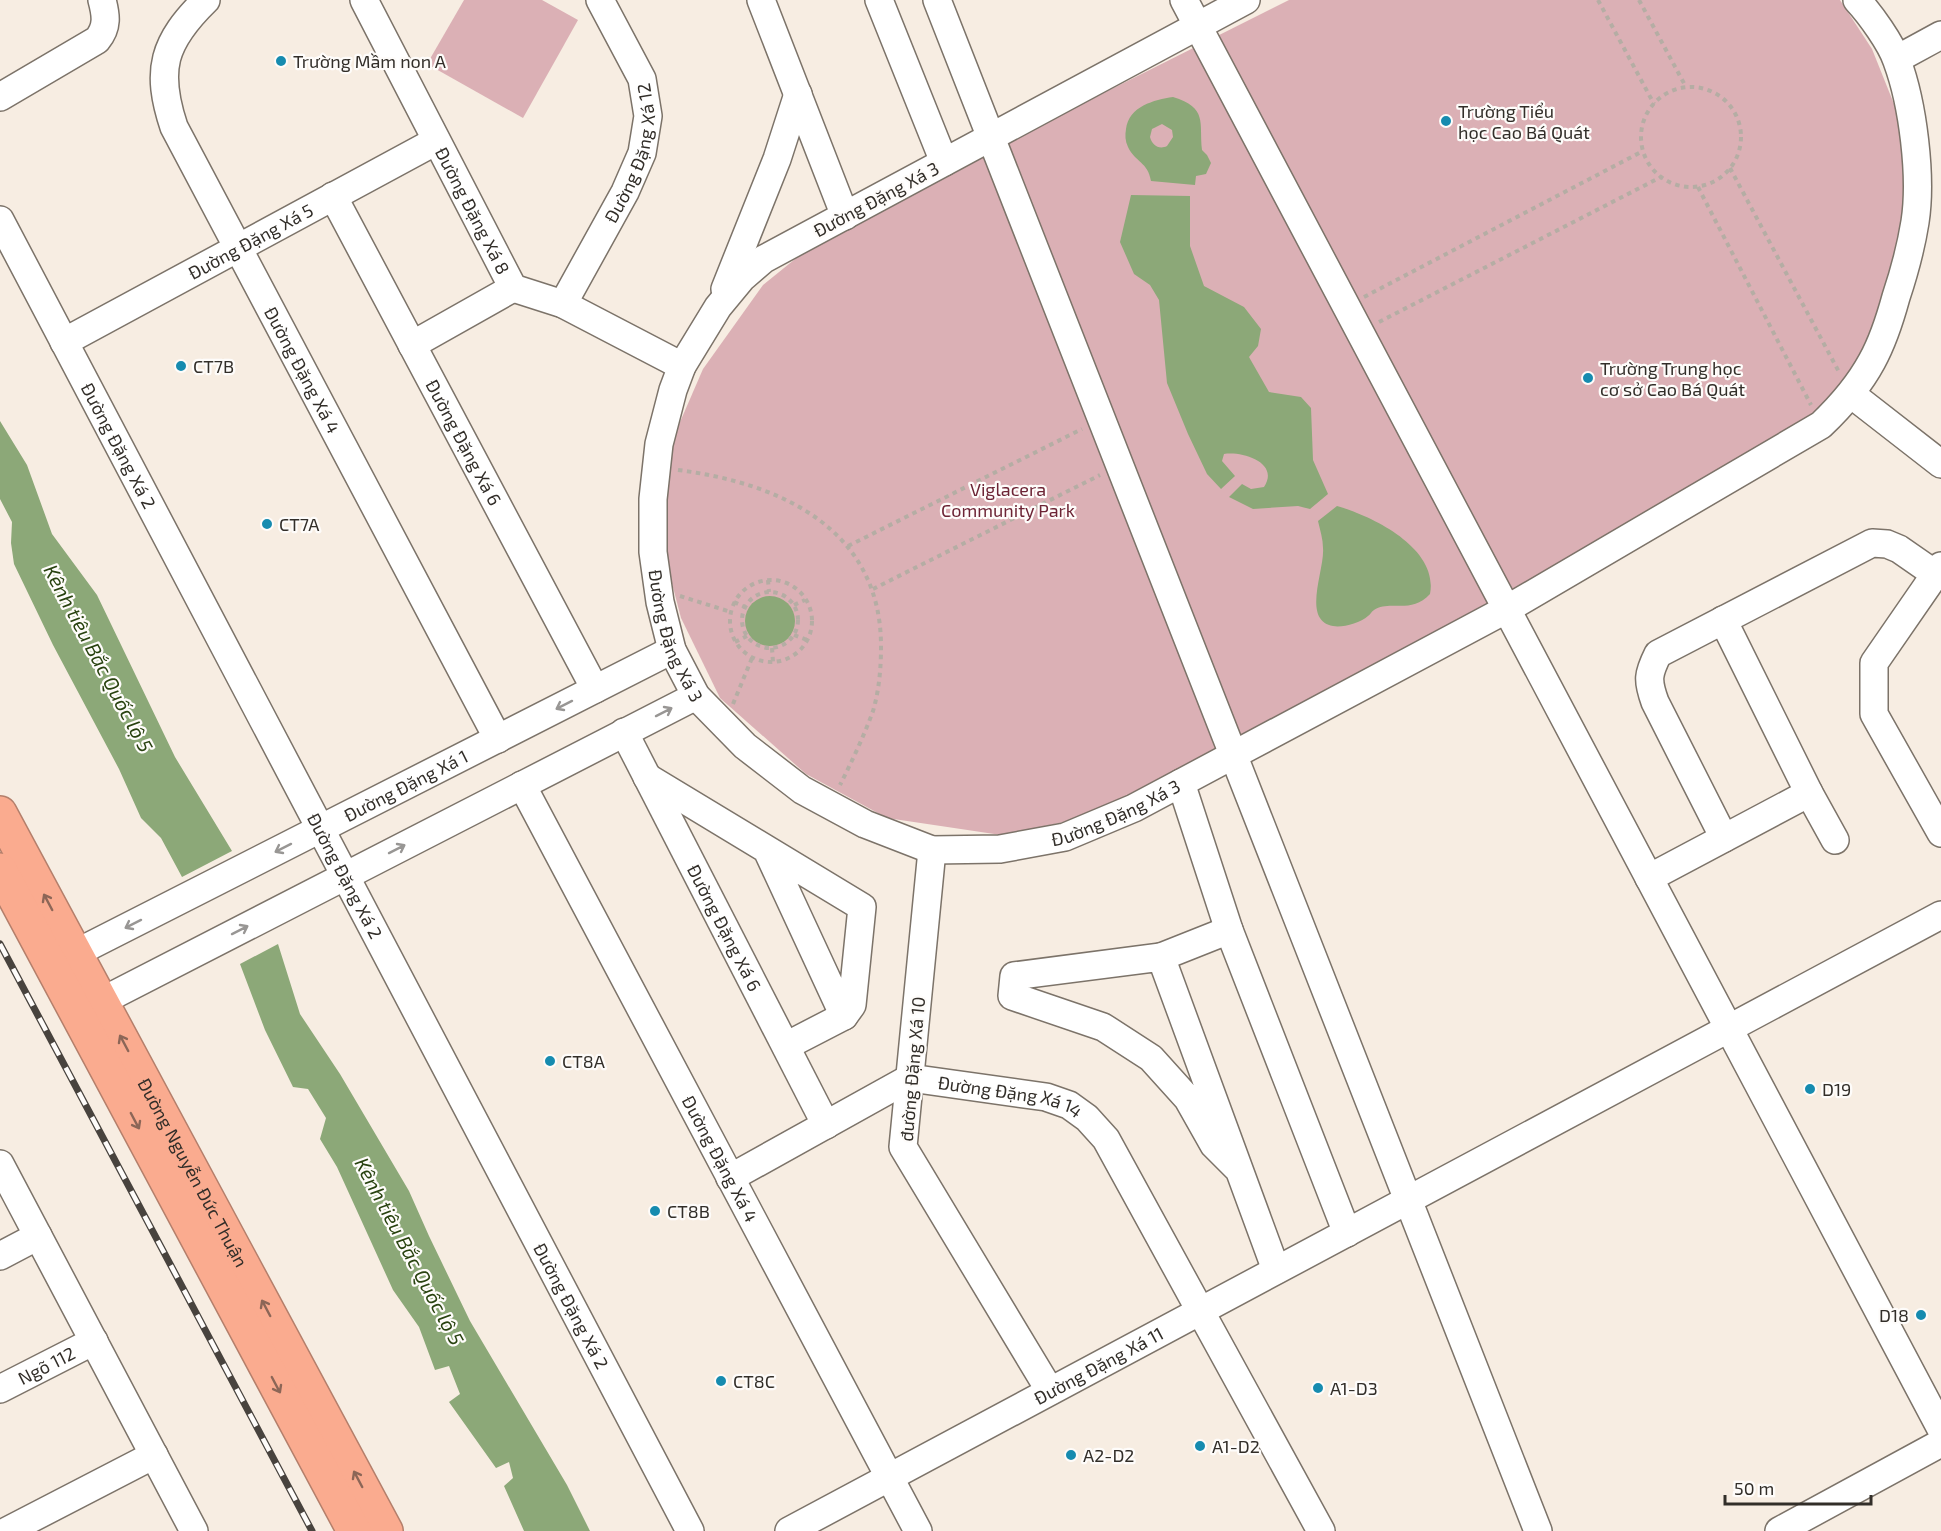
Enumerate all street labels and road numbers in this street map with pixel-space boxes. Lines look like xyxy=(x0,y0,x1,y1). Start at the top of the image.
street label: Đường Đặng Xá 12 xyxy=(599,82,659,226)
street label: Đường Đặng Xá 8 xyxy=(431,143,515,278)
street label: Đường Đặng Xá 3 xyxy=(809,157,943,241)
street label: Đường Đặng Xá 5 xyxy=(184,199,317,284)
street label: Đường Đặng Xá 4 xyxy=(260,303,345,437)
street label: Đường Đặng Xá 6 xyxy=(422,376,506,509)
street label: Đường Đặng Xá 2 xyxy=(77,379,161,512)
street label: Đường Đặng Xá 3 xyxy=(645,568,708,705)
street label: Đường Đặng Xá 1 xyxy=(340,745,472,826)
street label: Đường Đặng Xá 3 xyxy=(1049,775,1184,850)
street label: Đường Đặng Xá 2 xyxy=(303,809,387,942)
street label: Đường Đặng Xá 6 xyxy=(683,861,766,995)
street label: đường Đặng Xá 10 xyxy=(895,996,929,1142)
street label: Đường Đặng Xá 14 xyxy=(937,1071,1087,1122)
street label: Đường Nguyễn Đức Thuận xyxy=(134,1074,253,1271)
street label: Đường Đặng Xá 4 xyxy=(678,1092,763,1226)
street label: Đường Đặng Xá 2 xyxy=(529,1239,614,1373)
street label: Đường Đặng Xá 11 xyxy=(1030,1322,1167,1409)
street label: Ngõ 112 xyxy=(14,1342,79,1389)

